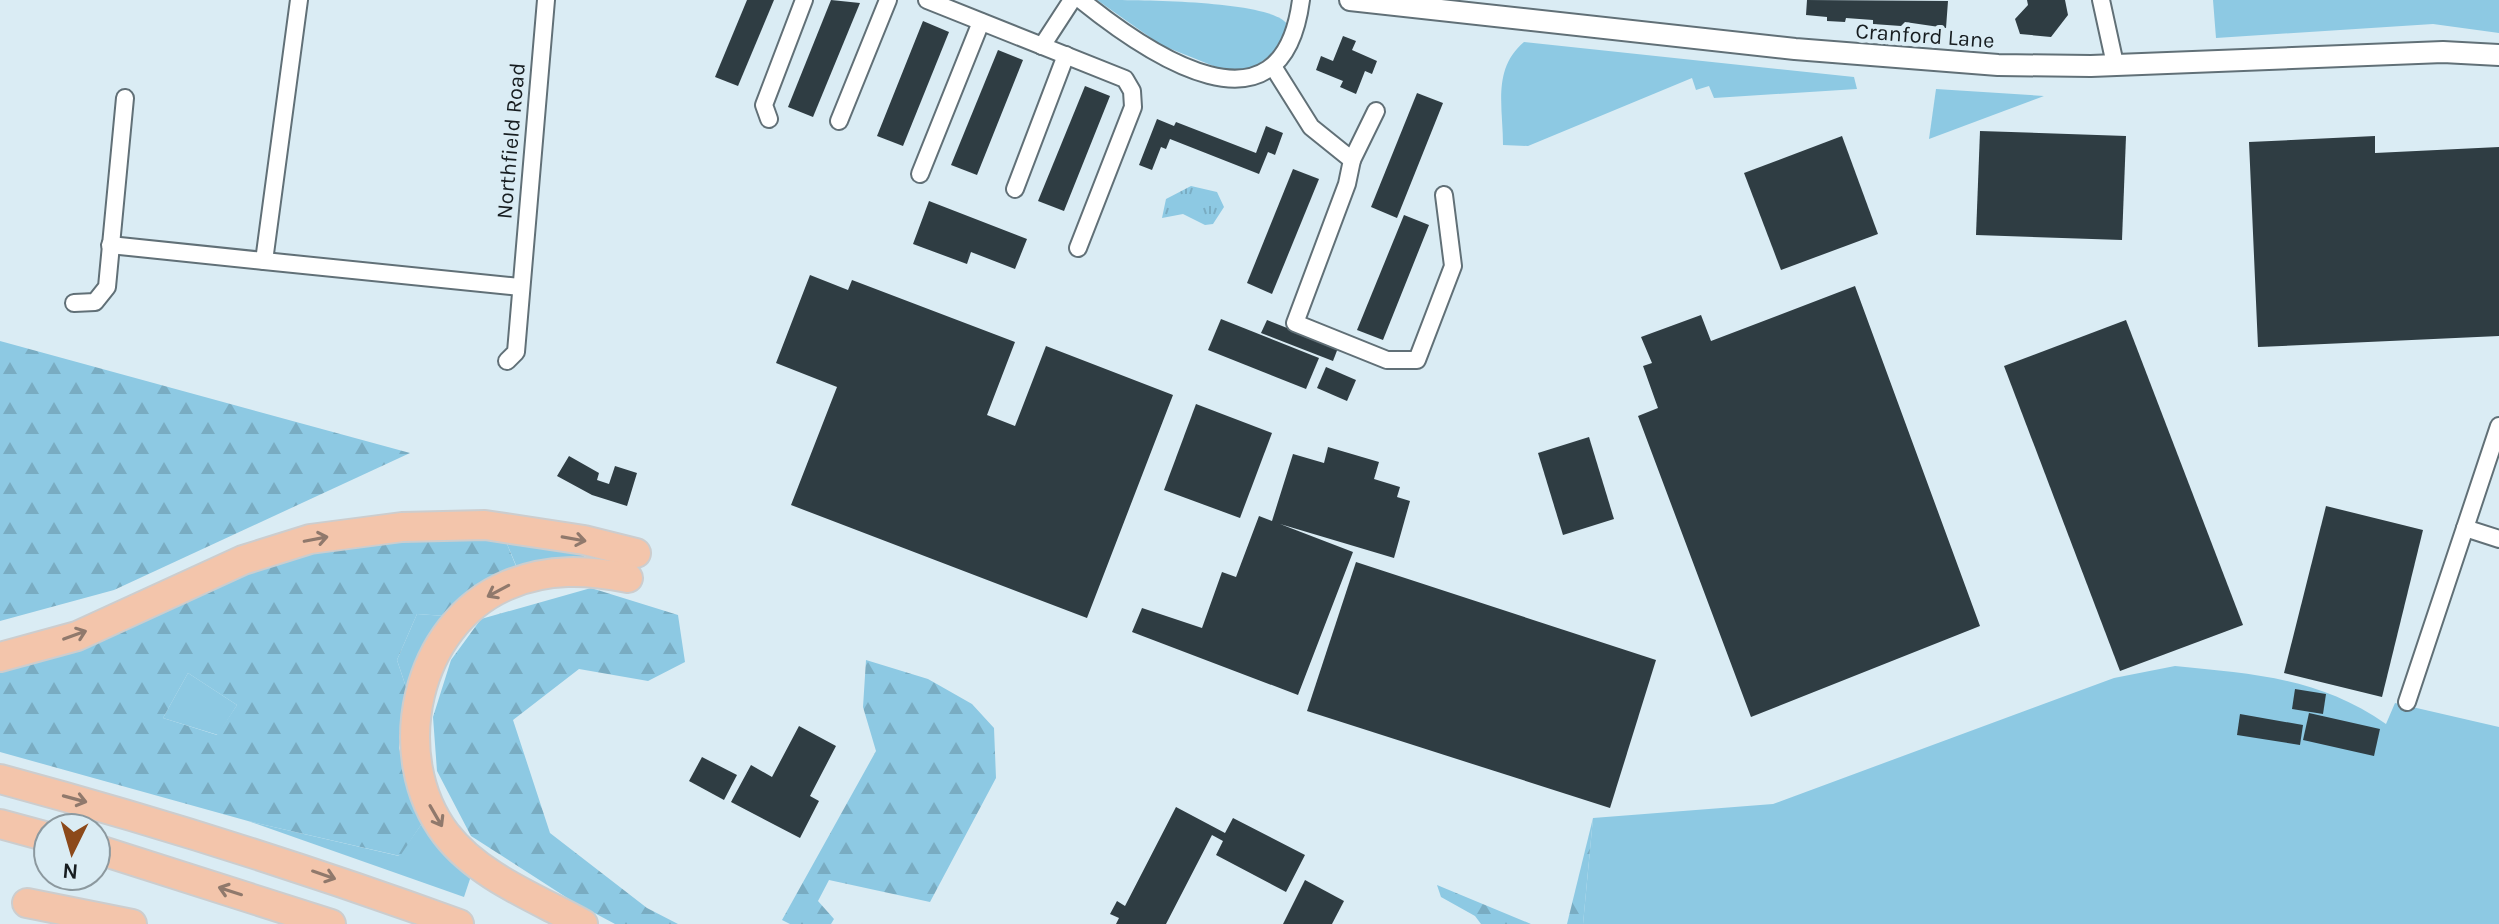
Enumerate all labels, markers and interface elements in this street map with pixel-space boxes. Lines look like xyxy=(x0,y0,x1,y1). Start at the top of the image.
street label: Cranford Lane xyxy=(1854,18,1996,54)
street label: Northfield Road xyxy=(491,62,531,220)
one-way arrow xyxy=(302,531,328,546)
one-way arrow xyxy=(560,532,586,547)
one-way arrow xyxy=(487,583,510,599)
one-way arrow xyxy=(62,627,87,641)
one-way arrow xyxy=(62,792,88,807)
one-way arrow xyxy=(428,804,444,827)
north arrow xyxy=(32,812,112,892)
text: N xyxy=(61,857,79,885)
one-way arrow xyxy=(311,869,336,884)
one-way arrow xyxy=(218,883,243,898)

